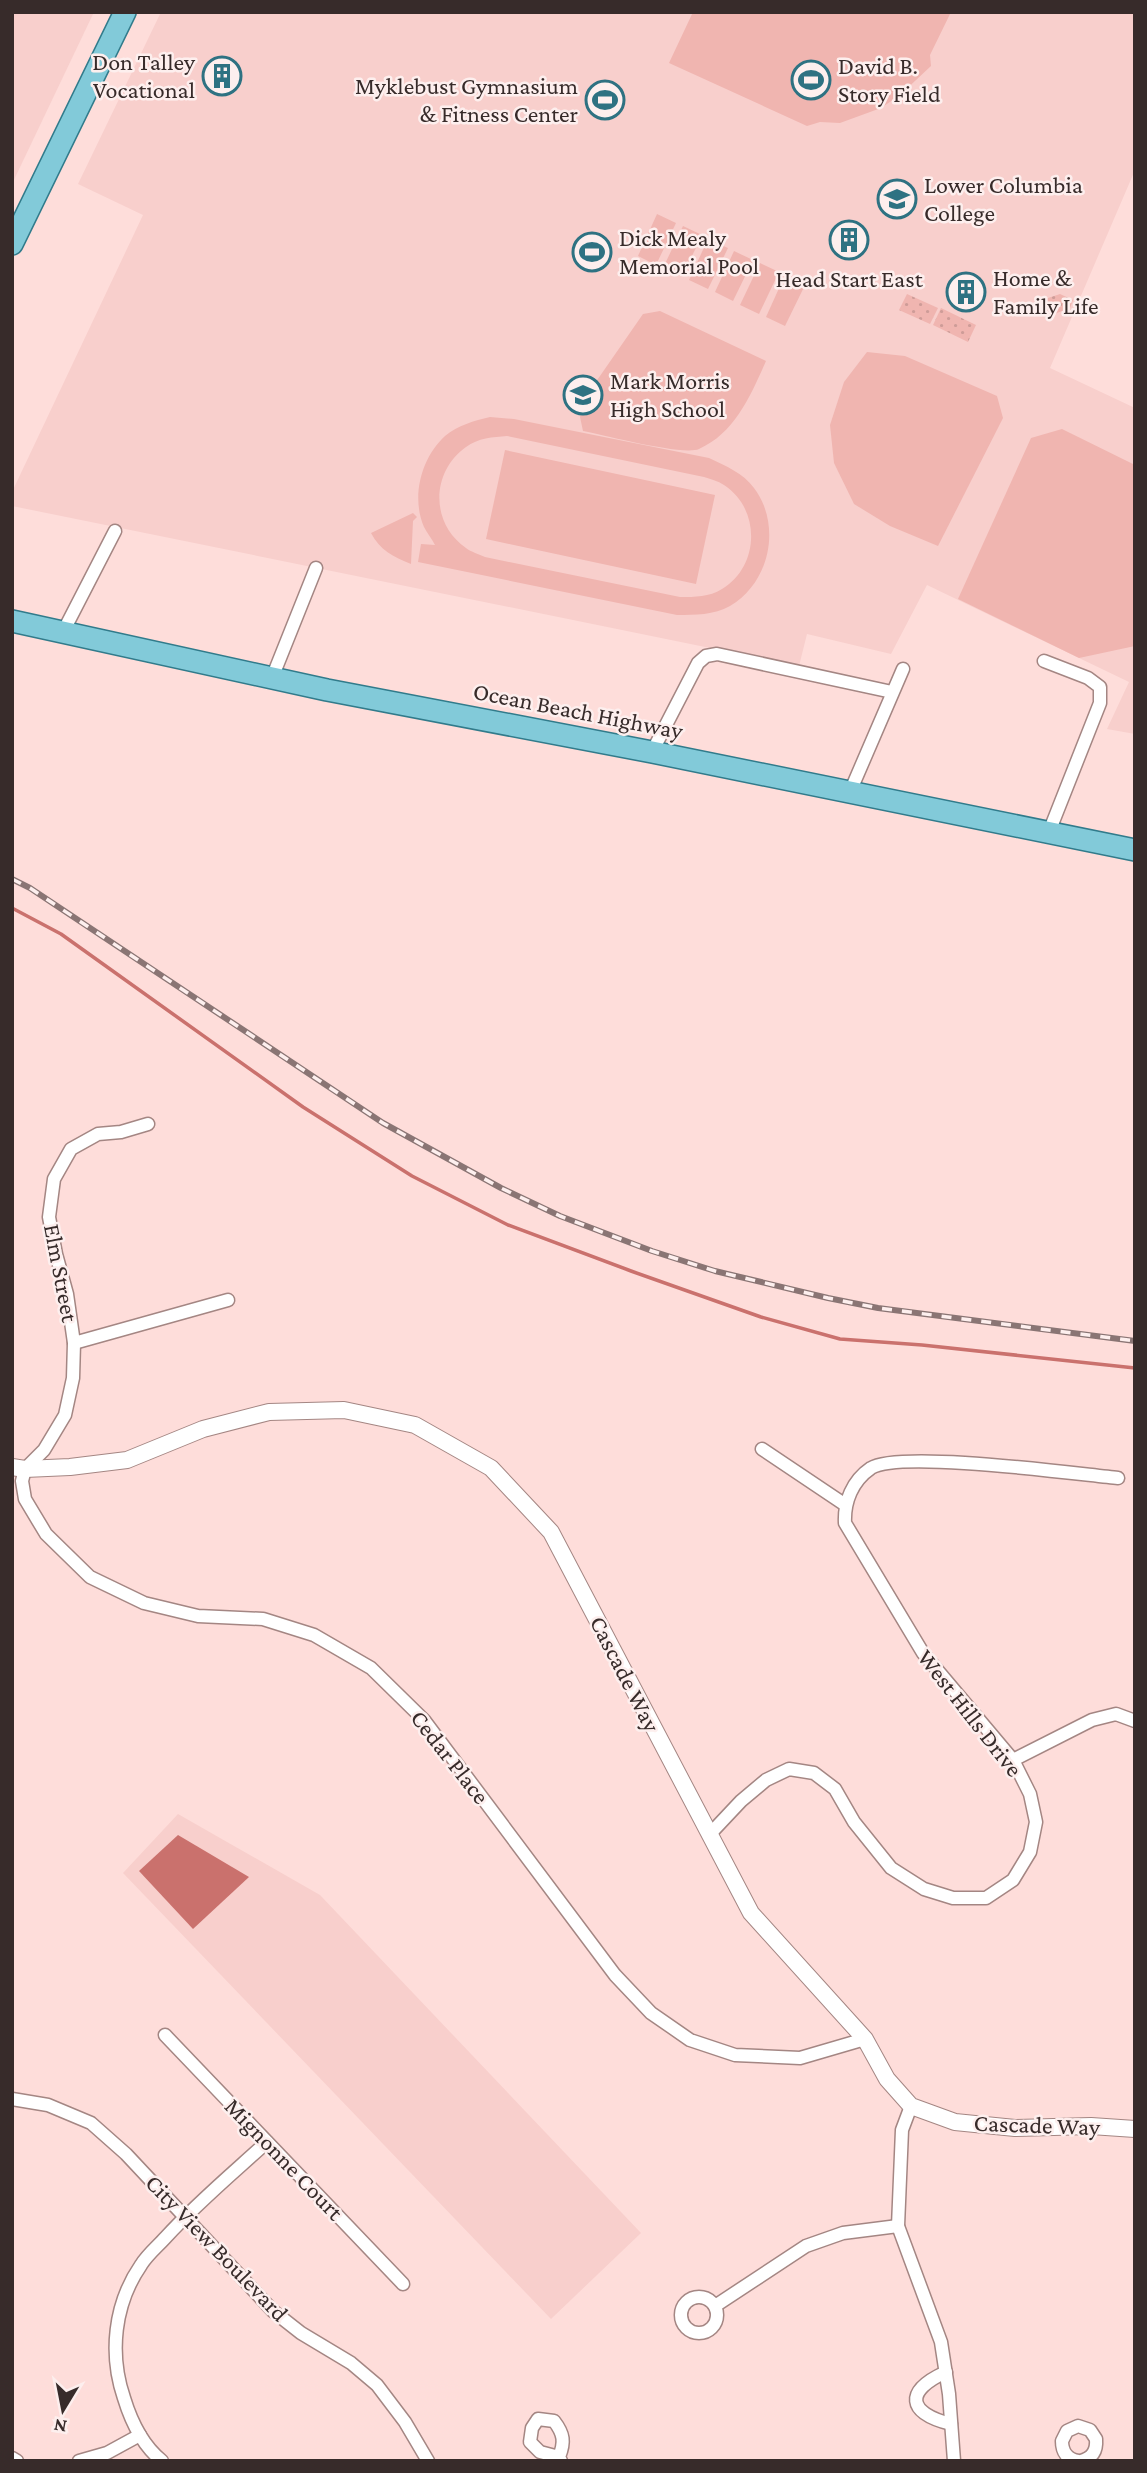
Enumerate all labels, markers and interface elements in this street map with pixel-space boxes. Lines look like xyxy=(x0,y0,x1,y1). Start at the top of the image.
place label: Don Talley Vocational xyxy=(92,48,196,103)
place label: David B. Story Field xyxy=(838,52,941,107)
building icon: Don Talley Vocational xyxy=(201,55,243,97)
sports icon: David B. Story Field xyxy=(790,59,832,101)
place label: Myklebust Gymnasium & Fitness Center xyxy=(355,72,578,127)
sports icon: Myklebust Gymnasium & Fitness Center xyxy=(584,79,626,121)
place label: Lower Columbia College xyxy=(924,171,1083,226)
school or university icon: Lower Columbia College xyxy=(876,178,918,220)
building icon: Head Start East xyxy=(828,219,870,261)
place label: Dick Mealy Memorial Pool xyxy=(619,224,759,279)
sports icon: Dick Mealy Memorial Pool xyxy=(571,231,613,273)
place label: Home & Family Life xyxy=(993,264,1099,319)
place label: Head Start East xyxy=(775,265,924,292)
building icon: Home & Family Life xyxy=(945,271,987,313)
place label: Mark Morris High School xyxy=(610,367,730,422)
school or university icon: Mark Morris High School xyxy=(562,374,604,416)
street label: Ocean Beach Highway xyxy=(471,677,686,744)
street label: Elm Street xyxy=(39,1222,84,1325)
street label: Cascade Way xyxy=(585,1611,667,1737)
street label: West Hills Drive xyxy=(912,1644,1029,1782)
street label: Cedar Place xyxy=(406,1705,495,1809)
street label: Mignonne Court xyxy=(220,2092,350,2226)
street label: Cascade Way xyxy=(973,2109,1102,2140)
street label: City View Boulevard xyxy=(141,2169,294,2327)
north arrow xyxy=(28,2375,98,2445)
text: N xyxy=(52,2415,68,2438)

